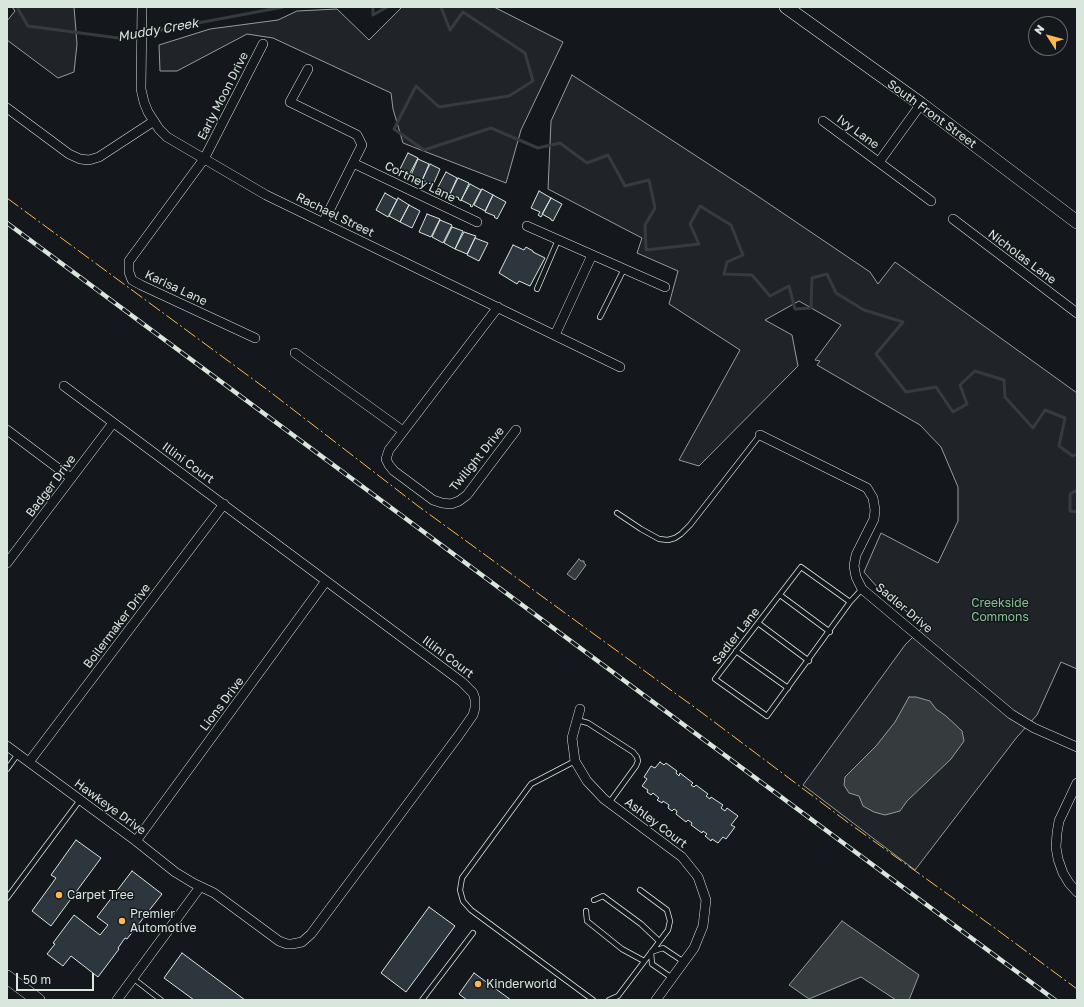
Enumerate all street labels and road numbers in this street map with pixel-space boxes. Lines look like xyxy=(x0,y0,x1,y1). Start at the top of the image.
street label: Early Moon Drive xyxy=(195,50,251,142)
street label: South Front Street xyxy=(885,77,979,151)
street label: Ivy Lane xyxy=(834,112,882,152)
street label: Cortney Lane xyxy=(382,159,458,205)
street label: Rachael Street xyxy=(294,190,376,240)
street label: Nicholas Lane xyxy=(985,227,1059,287)
street label: Karisa Lane xyxy=(143,267,209,309)
street label: Twilight Drive xyxy=(447,424,507,494)
street label: Illini Court xyxy=(159,439,217,487)
street label: Badger Drive xyxy=(23,452,79,520)
street label: Sadler Drive xyxy=(873,580,935,636)
street label: Boilermaker Drive xyxy=(81,581,153,671)
street label: Sadler Lane xyxy=(709,605,763,667)
street label: Illini Court xyxy=(419,633,477,681)
street label: Lions Drive xyxy=(197,674,247,734)
street label: Hawkeye Drive xyxy=(71,776,149,838)
street label: Ashley Court xyxy=(622,795,690,851)

